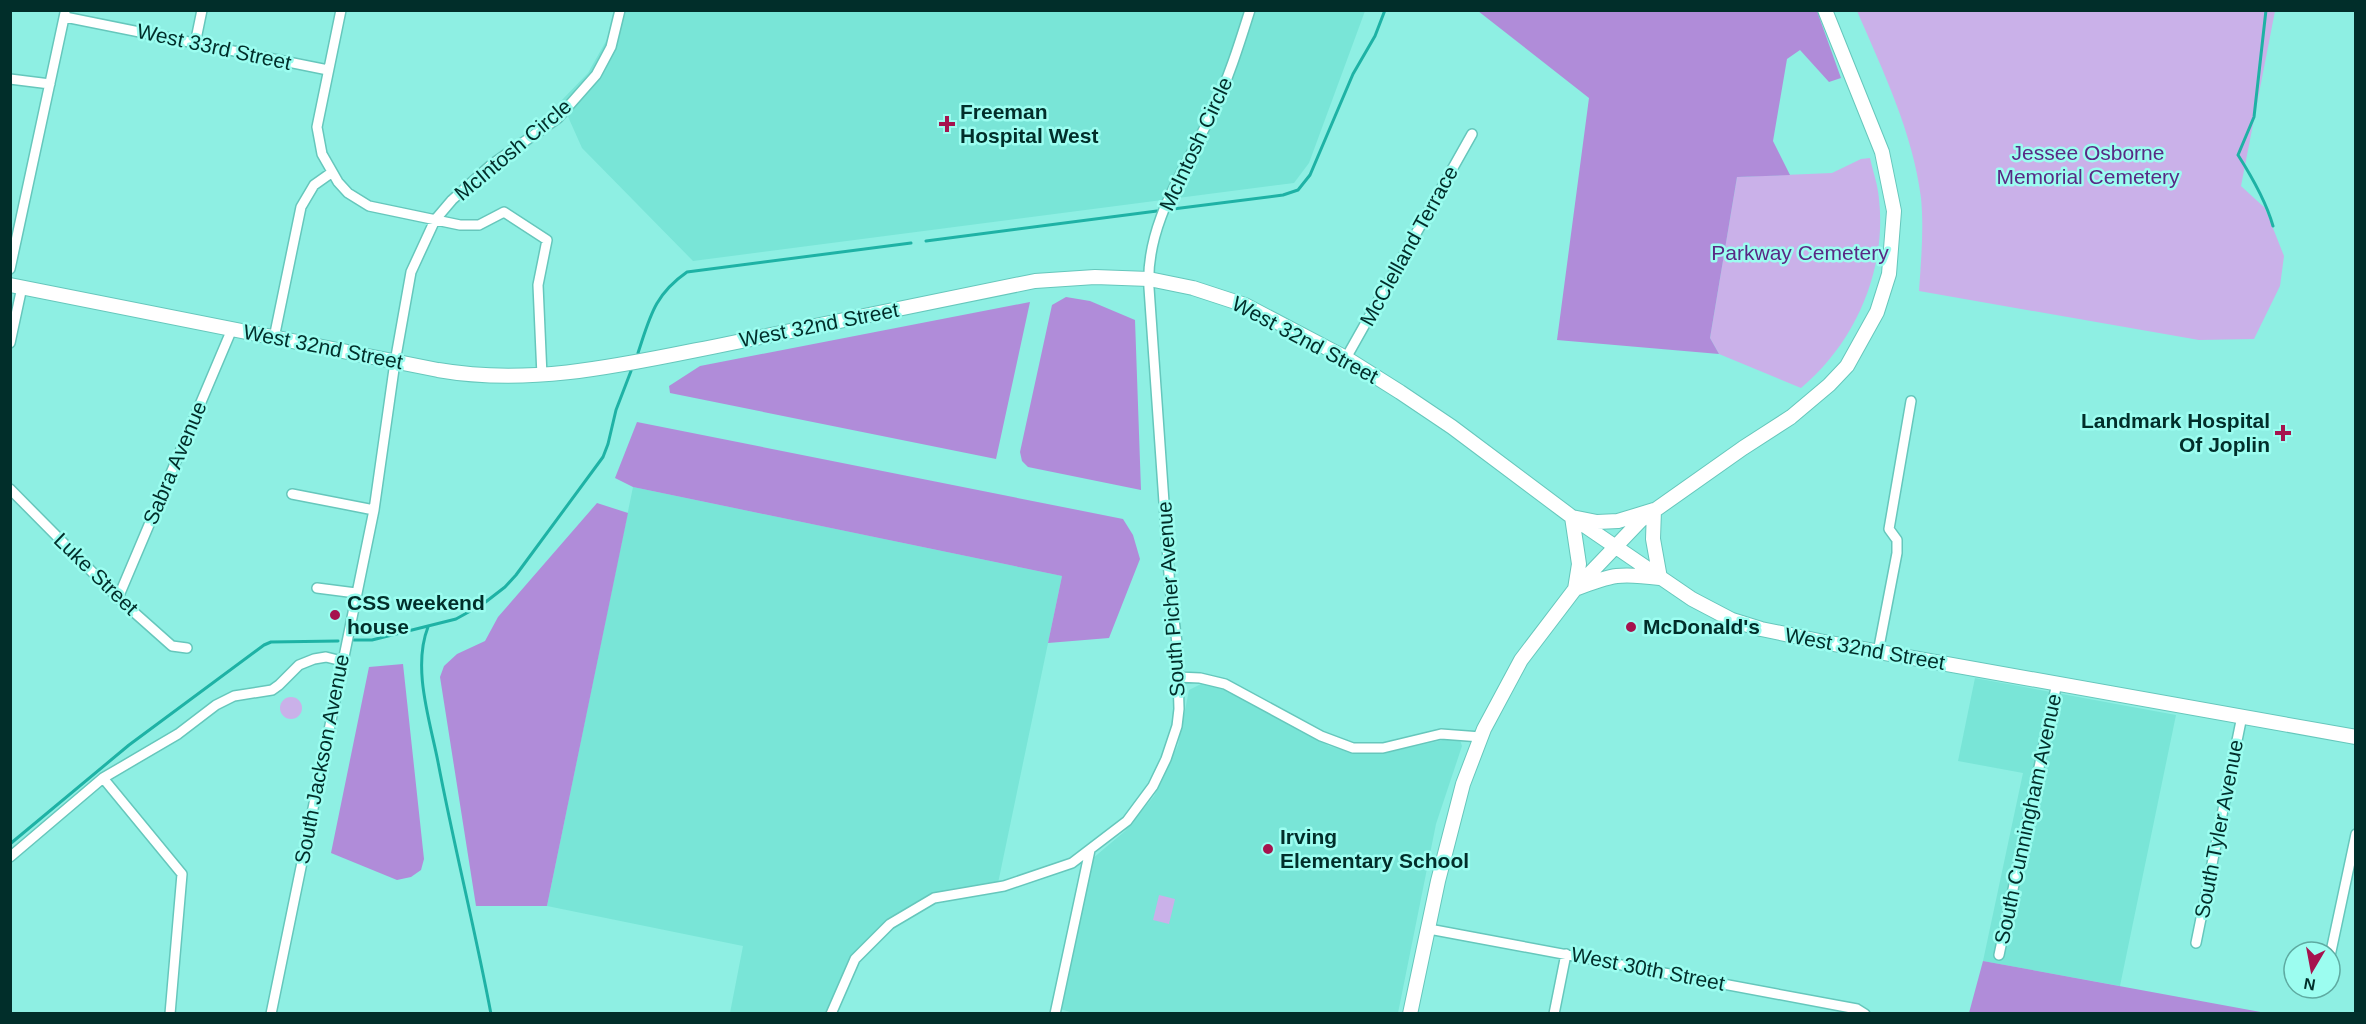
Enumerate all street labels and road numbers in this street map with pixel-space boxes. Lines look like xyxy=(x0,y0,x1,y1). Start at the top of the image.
street label: West 33rd Street xyxy=(135,19,294,74)
street label: McIntosh Circle xyxy=(1155,73,1237,214)
street label: McIntosh Circle xyxy=(450,94,575,205)
street label: McClelland Terrace xyxy=(1355,162,1462,330)
street label: West 32nd Street xyxy=(1228,291,1382,388)
street label: West 32nd Street xyxy=(737,298,901,351)
street label: West 32nd Street xyxy=(241,320,405,373)
street label: Sabra Avenue xyxy=(138,398,211,528)
street label: South Picher Avenue xyxy=(1152,501,1189,697)
street label: Luke Street xyxy=(50,528,143,619)
street label: West 32nd Street xyxy=(1783,623,1947,674)
street label: South Jackson Avenue xyxy=(290,652,353,866)
street label: South Cunningham Avenue xyxy=(1990,692,2065,946)
street label: South Tyler Avenue xyxy=(2190,738,2247,920)
street label: West 30th Street xyxy=(1569,942,1727,995)

